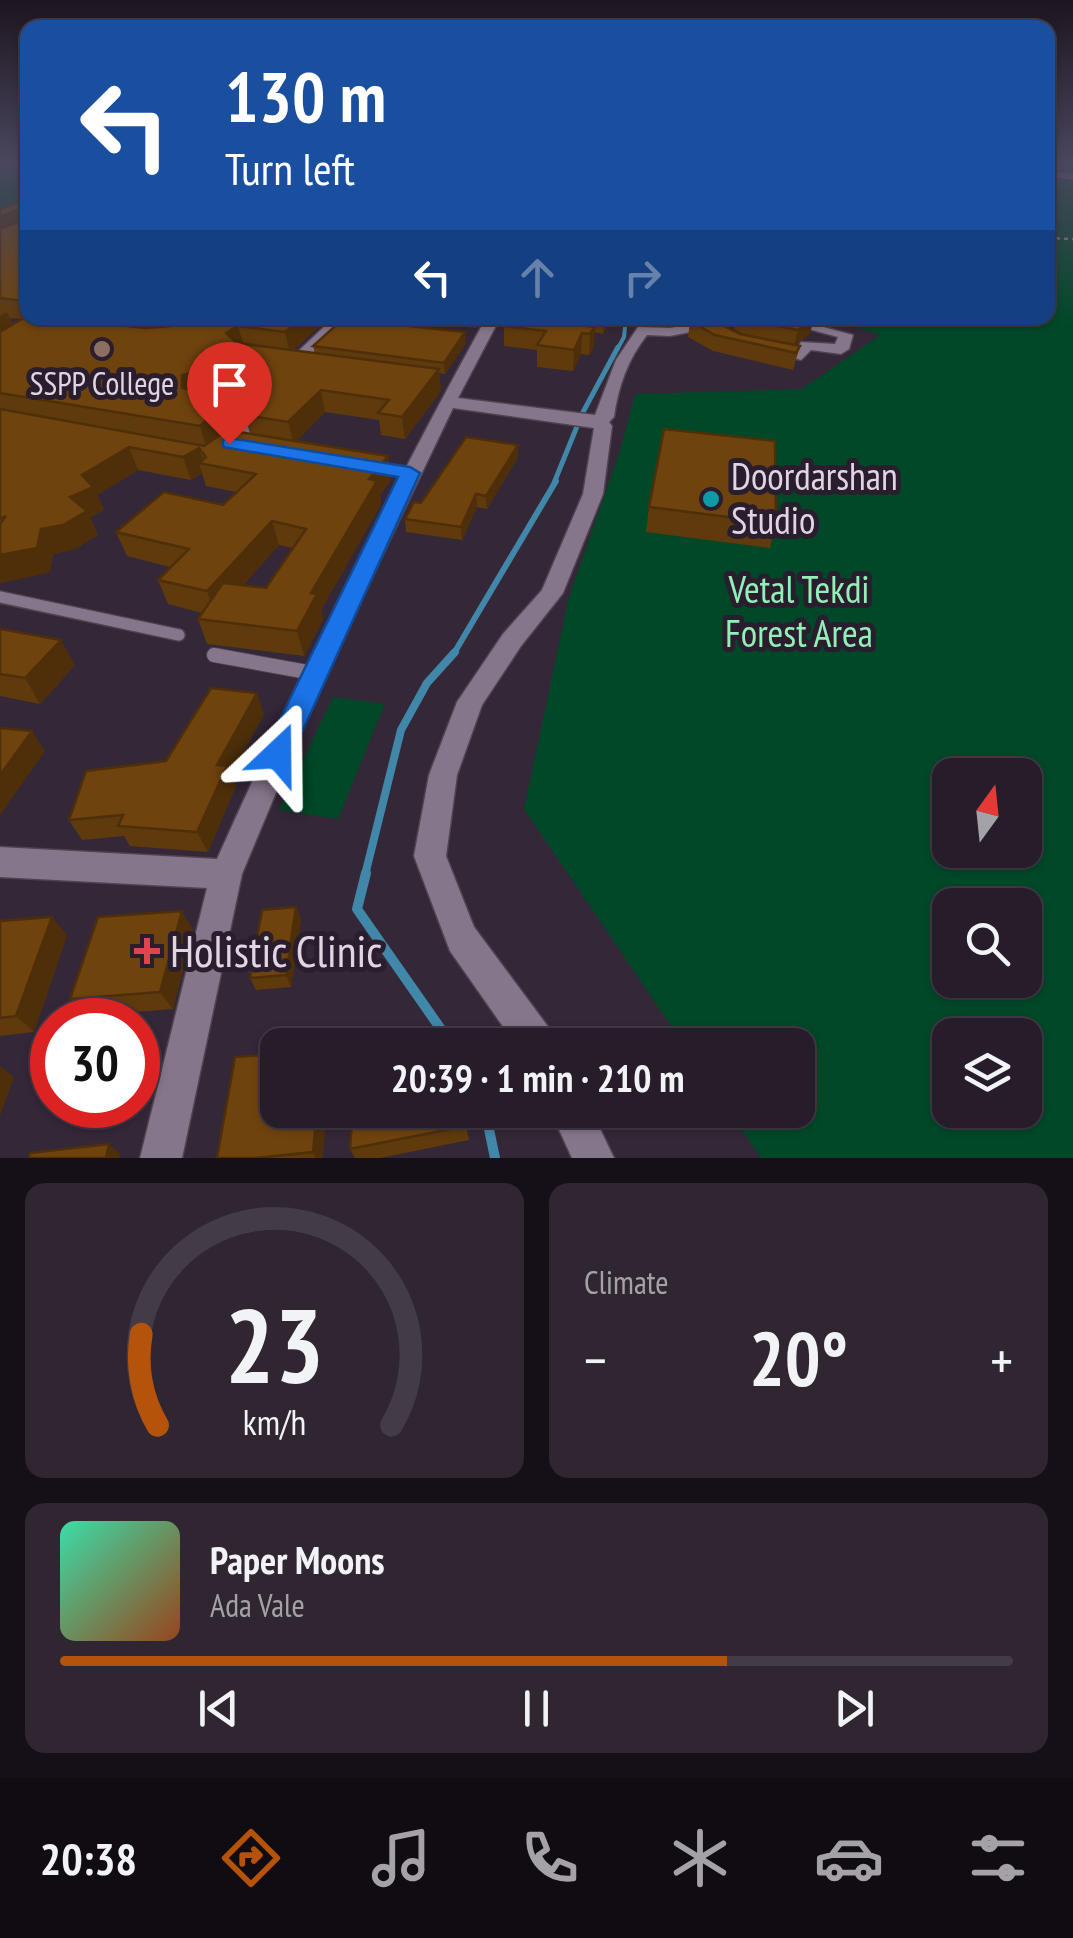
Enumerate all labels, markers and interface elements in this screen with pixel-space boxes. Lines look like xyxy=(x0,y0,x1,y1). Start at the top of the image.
text: 130 m xyxy=(225,51,386,141)
icon: left xyxy=(60,60,190,190)
text: Turn left xyxy=(225,139,355,197)
icon: left xyxy=(405,250,460,305)
icon: ahead xyxy=(510,250,565,305)
icon: right xyxy=(615,250,670,305)
marker: SSPP College xyxy=(91,338,113,360)
pin xyxy=(187,342,272,445)
icon: arrive xyxy=(202,357,257,412)
place label: SSPP College xyxy=(30,362,174,404)
place label: Doordarshan Studio xyxy=(731,451,898,544)
marker: Doordarshan Studio xyxy=(700,488,722,510)
park label: Vetal Tekdi Forest Area xyxy=(725,564,873,657)
position arrow xyxy=(226,702,330,806)
north arrow xyxy=(932,758,1042,868)
map controls xyxy=(932,758,1042,1128)
button: search xyxy=(932,888,1042,998)
place label: Holistic Clinic xyxy=(170,921,382,979)
marker: Holistic Clinic xyxy=(134,938,160,964)
speed limit sign: 30 xyxy=(30,998,160,1128)
button: layers xyxy=(932,1018,1042,1128)
text: 20:39 · 1 min · 210 m xyxy=(391,1053,684,1102)
text: Climate xyxy=(584,1261,668,1303)
text: 23 xyxy=(225,1277,324,1412)
text: 20° xyxy=(749,1310,848,1407)
text: − xyxy=(584,1324,607,1395)
text: + xyxy=(990,1324,1013,1395)
text: km/h xyxy=(243,1399,306,1445)
text: Paper Moons xyxy=(210,1535,385,1584)
text: Ada Vale xyxy=(210,1584,305,1626)
icon: previous xyxy=(191,1681,246,1736)
icon: pause xyxy=(509,1681,564,1736)
icon: next xyxy=(827,1681,882,1736)
icon: directions xyxy=(216,1823,286,1893)
icon: music xyxy=(366,1823,436,1893)
icon: phone xyxy=(515,1823,585,1893)
icon: climate xyxy=(665,1823,735,1893)
icon: car xyxy=(814,1823,884,1893)
icon: filters xyxy=(963,1823,1033,1893)
text: 20:38 xyxy=(40,1829,137,1887)

